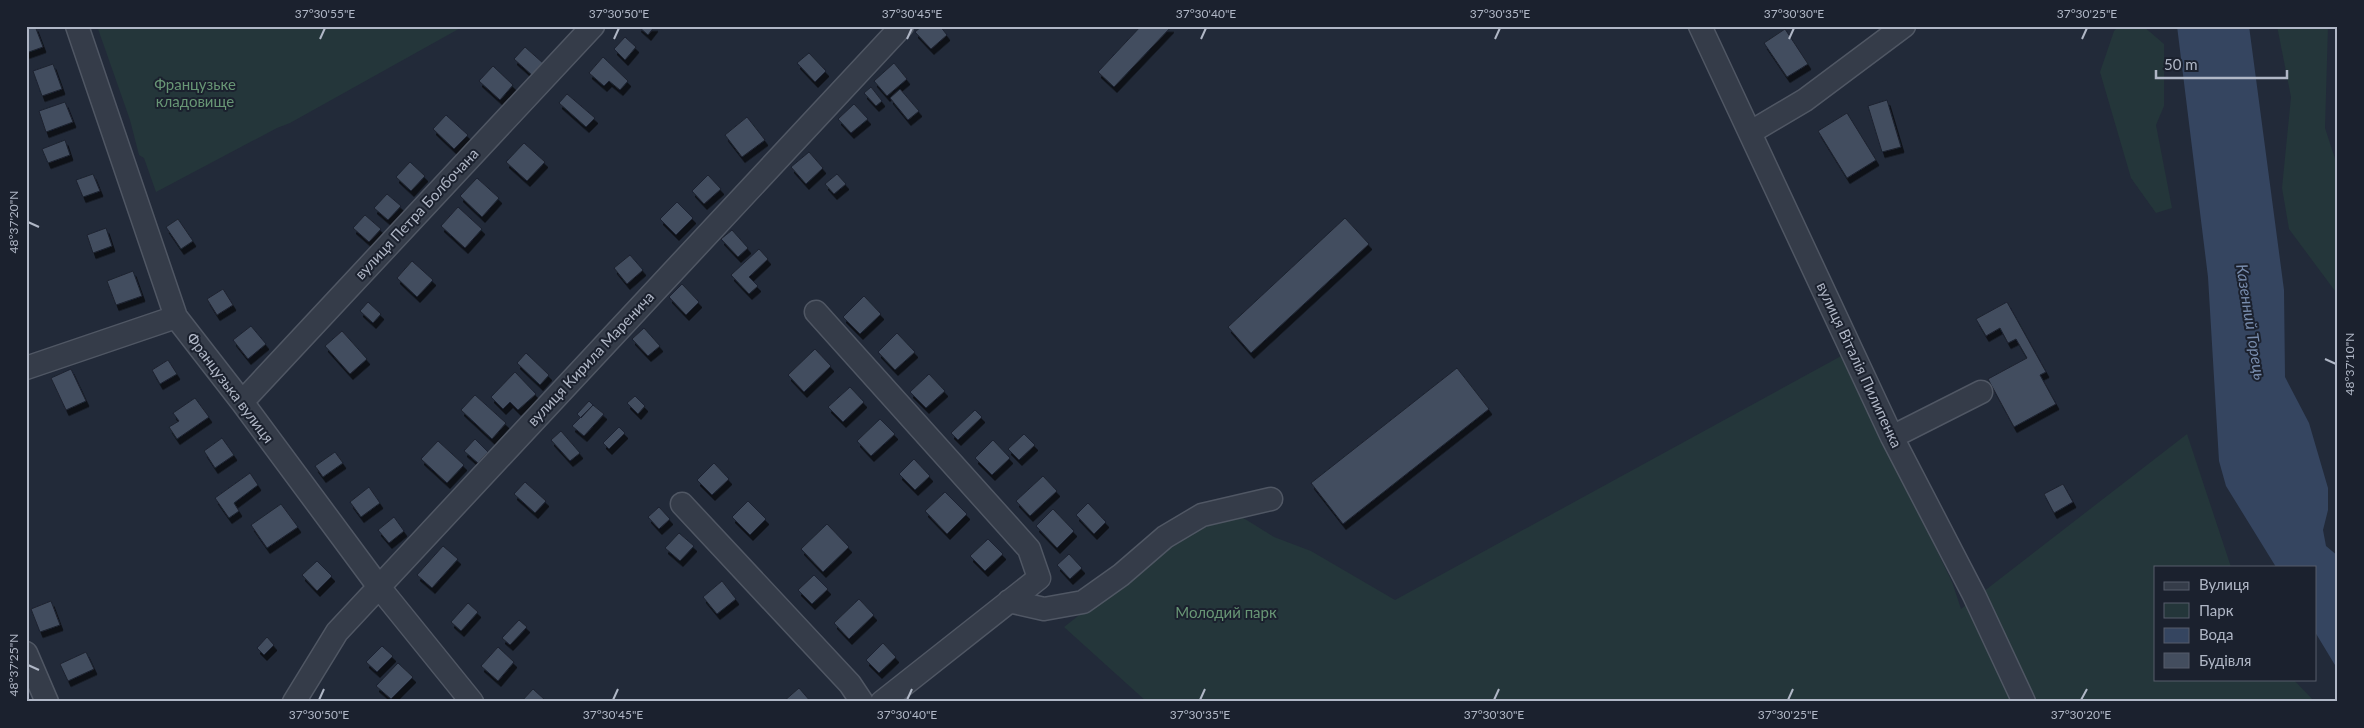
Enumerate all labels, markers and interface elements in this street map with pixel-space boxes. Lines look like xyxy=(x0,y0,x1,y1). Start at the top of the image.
text: 37°30'55"E xyxy=(295,6,355,21)
text: 37°30'50"E xyxy=(589,6,649,21)
text: 37°30'45"E xyxy=(882,6,942,21)
text: 37°30'40"E xyxy=(1176,6,1236,21)
text: 37°30'35"E xyxy=(1470,6,1530,21)
text: 37°30'30"E xyxy=(1764,6,1824,21)
text: 37°30'25"E xyxy=(2057,6,2117,21)
scale bar xyxy=(2156,48,2288,80)
text: 50 m xyxy=(2164,55,2198,73)
park label: Французьке кладовище xyxy=(154,75,236,110)
street label: вулиця Петра Болбочана xyxy=(351,144,482,283)
text: 48°37'20"N xyxy=(6,191,21,253)
water label: Казенний Торець xyxy=(2233,262,2270,381)
street label: вулиця Віталія Пилипенка xyxy=(1814,279,1906,450)
street label: вулиця Кирила Маренича xyxy=(523,287,657,429)
street label: Французька вулиця xyxy=(183,329,278,446)
text: 48°37'10"N xyxy=(2342,333,2357,395)
legend xyxy=(2154,566,2316,680)
text: Вулиця xyxy=(2199,575,2249,593)
text: Парк xyxy=(2199,601,2234,619)
park label: Молодий парк xyxy=(1175,603,1277,621)
text: Вода xyxy=(2199,625,2234,643)
text: 48°37'25"N xyxy=(6,634,21,696)
text: Будівля xyxy=(2199,651,2251,669)
text: 37°30'50"E xyxy=(289,707,349,722)
text: 37°30'45"E xyxy=(583,707,643,722)
text: 37°30'40"E xyxy=(877,707,937,722)
text: 37°30'35"E xyxy=(1170,707,1230,722)
text: 37°30'30"E xyxy=(1464,707,1524,722)
text: 37°30'25"E xyxy=(1758,707,1818,722)
text: 37°30'20"E xyxy=(2051,707,2111,722)

